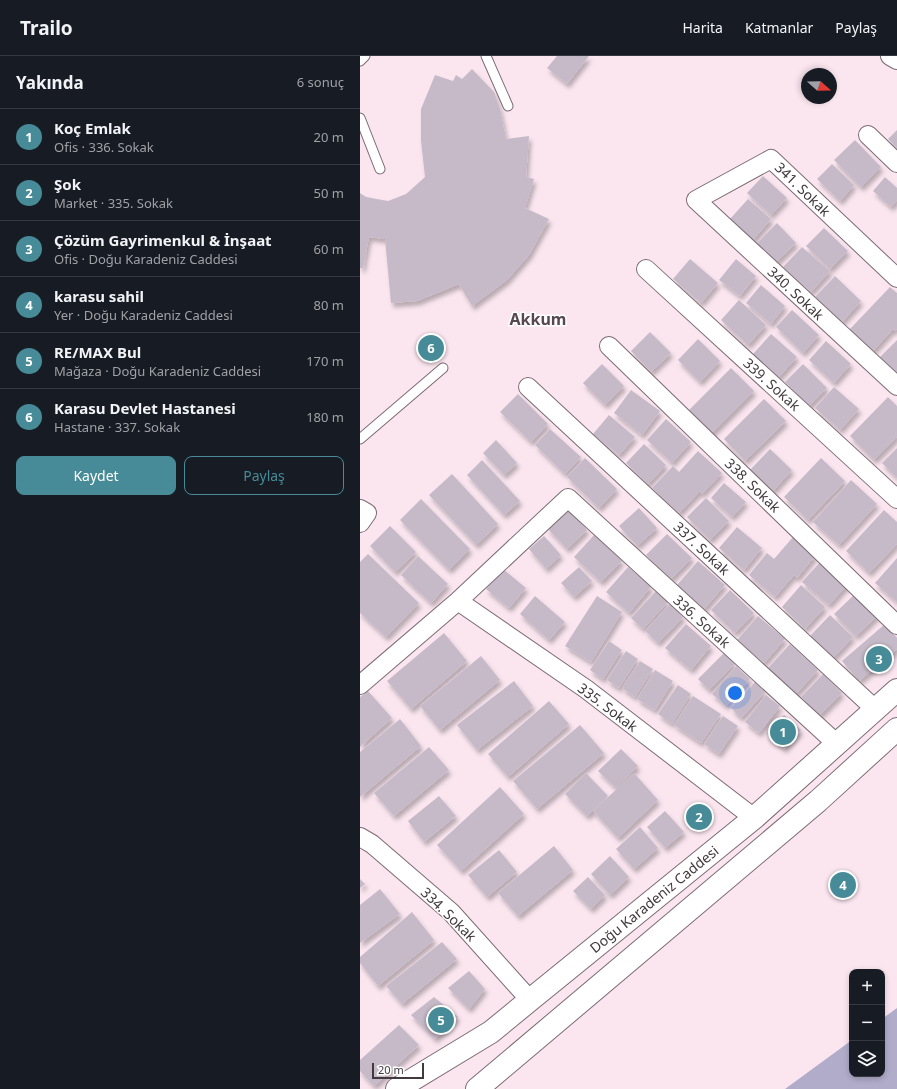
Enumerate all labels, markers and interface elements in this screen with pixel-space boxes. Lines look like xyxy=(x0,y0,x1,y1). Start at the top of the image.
text: Trailo xyxy=(20,15,73,41)
text: Harita xyxy=(682,18,723,37)
text: Katmanlar xyxy=(745,18,813,37)
text: Paylaş xyxy=(835,18,877,37)
north arrow xyxy=(801,68,837,104)
text: Yakında xyxy=(16,71,84,94)
text: 6 sonuç xyxy=(297,73,344,91)
text: Koç Emlak xyxy=(54,118,131,138)
text: 1 xyxy=(25,128,33,146)
text: 20 m xyxy=(314,128,344,146)
text: Ofis · 336. Sokak xyxy=(54,138,154,156)
street label: 341. Sokak xyxy=(771,158,835,221)
text: Şok xyxy=(54,174,81,194)
text: 2 xyxy=(25,184,33,202)
text: 50 m xyxy=(314,184,344,202)
text: Market · 335. Sokak xyxy=(54,194,173,212)
text: Çözüm Gayrimenkul & İnşaat xyxy=(54,230,272,250)
text: 3 xyxy=(25,240,33,258)
text: 60 m xyxy=(314,240,344,258)
text: Ofis · Doğu Karadeniz Caddesi xyxy=(54,250,238,268)
street label: 340. Sokak xyxy=(764,262,829,324)
text: karasu sahil xyxy=(54,286,144,306)
text: 4 xyxy=(25,296,33,314)
text: 80 m xyxy=(314,296,344,314)
text: Yer · Doğu Karadeniz Caddesi xyxy=(54,306,233,324)
district label: Akkum xyxy=(510,308,566,330)
pin: 6 xyxy=(418,333,444,363)
text: RE/MAX Bul xyxy=(54,342,141,362)
text: 5 xyxy=(25,352,33,370)
text: 170 m xyxy=(306,352,344,370)
street label: 339. Sokak xyxy=(739,353,805,415)
text: Mağaza · Doğu Karadeniz Caddesi xyxy=(54,362,261,380)
text: Karasu Devlet Hastanesi xyxy=(54,398,236,418)
text: 6 xyxy=(25,408,33,426)
text: 180 m xyxy=(306,408,344,426)
text: Hastane · 337. Sokak xyxy=(54,418,180,436)
street label: 338. Sokak xyxy=(721,454,785,517)
button: Kaydet xyxy=(16,456,176,495)
button: Paylaş xyxy=(184,456,344,495)
street label: 337. Sokak xyxy=(670,517,735,579)
street label: 336. Sokak xyxy=(669,590,735,652)
pin: 3 xyxy=(866,644,892,674)
street label: 335. Sokak xyxy=(574,678,642,736)
your location xyxy=(725,683,745,703)
pin: 1 xyxy=(770,717,796,747)
pin: 2 xyxy=(686,802,712,832)
street label: Doğu Karadeniz Caddesi xyxy=(586,841,722,957)
pin: 4 xyxy=(830,870,856,900)
street label: 334. Sokak xyxy=(417,883,481,946)
map controls xyxy=(849,969,885,1077)
button: + xyxy=(849,969,885,1005)
pin: 5 xyxy=(428,1005,454,1035)
button: − xyxy=(849,1005,885,1041)
button: layers xyxy=(849,1041,885,1077)
scale bar xyxy=(372,1061,424,1080)
text: 20 m xyxy=(378,1062,404,1077)

